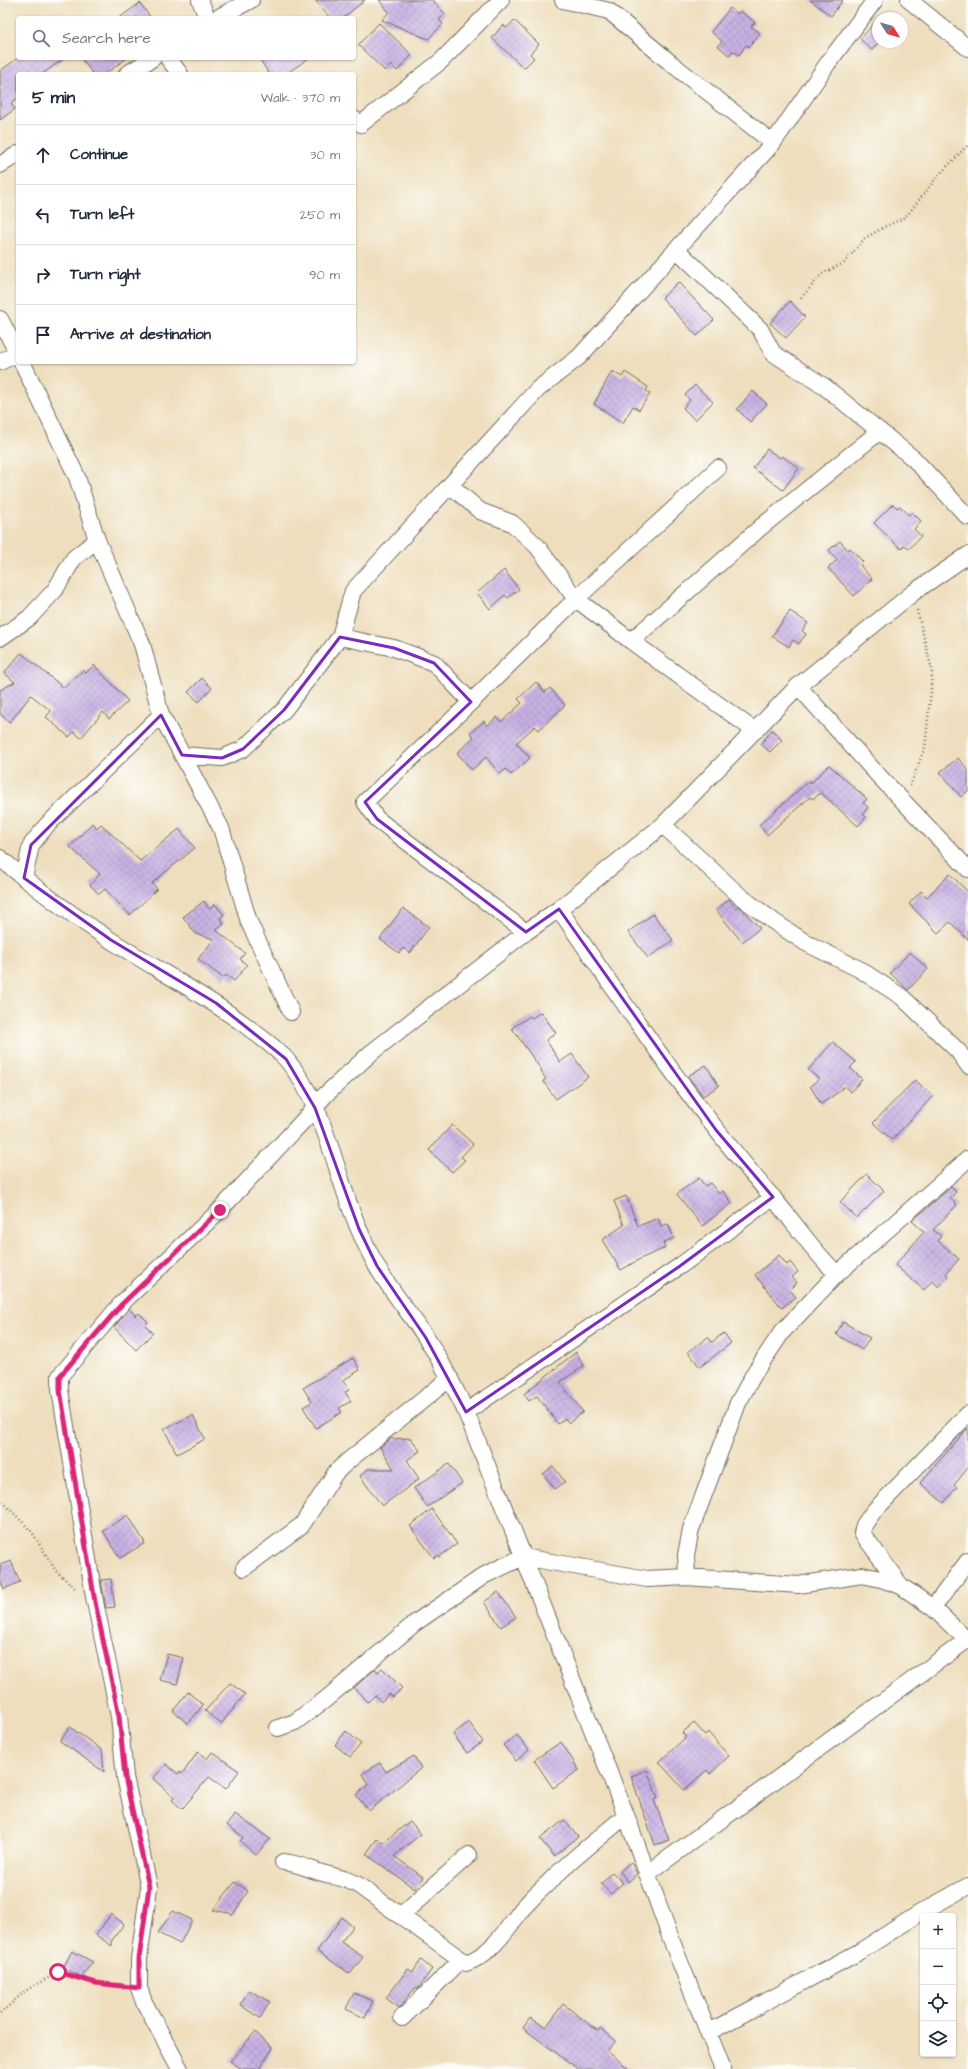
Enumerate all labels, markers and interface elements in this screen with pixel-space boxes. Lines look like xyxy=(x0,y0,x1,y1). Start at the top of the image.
north arrow xyxy=(872,12,908,48)
search box xyxy=(16,16,356,60)
icon: search xyxy=(30,27,52,49)
text: Search here xyxy=(62,28,151,49)
text: 5 min xyxy=(32,86,75,110)
text: Walk · 370 m xyxy=(261,89,340,107)
icon: ahead xyxy=(32,144,54,166)
text: Continue xyxy=(70,144,128,165)
text: 30 m xyxy=(310,146,340,164)
icon: left xyxy=(32,204,54,226)
text: Turn left xyxy=(70,204,134,225)
text: 250 m xyxy=(300,206,340,224)
icon: right xyxy=(32,264,54,286)
text: Turn right xyxy=(70,264,141,285)
text: 90 m xyxy=(309,266,340,284)
icon: arrive xyxy=(32,324,54,346)
text: Arrive at destination xyxy=(70,324,211,345)
route end xyxy=(211,1201,229,1219)
map controls xyxy=(920,1913,956,2057)
button: + xyxy=(920,1913,956,1949)
button: − xyxy=(920,1949,956,1985)
route start xyxy=(49,1963,67,1981)
button: locate xyxy=(920,1985,956,2021)
button: layers xyxy=(920,2021,956,2057)

